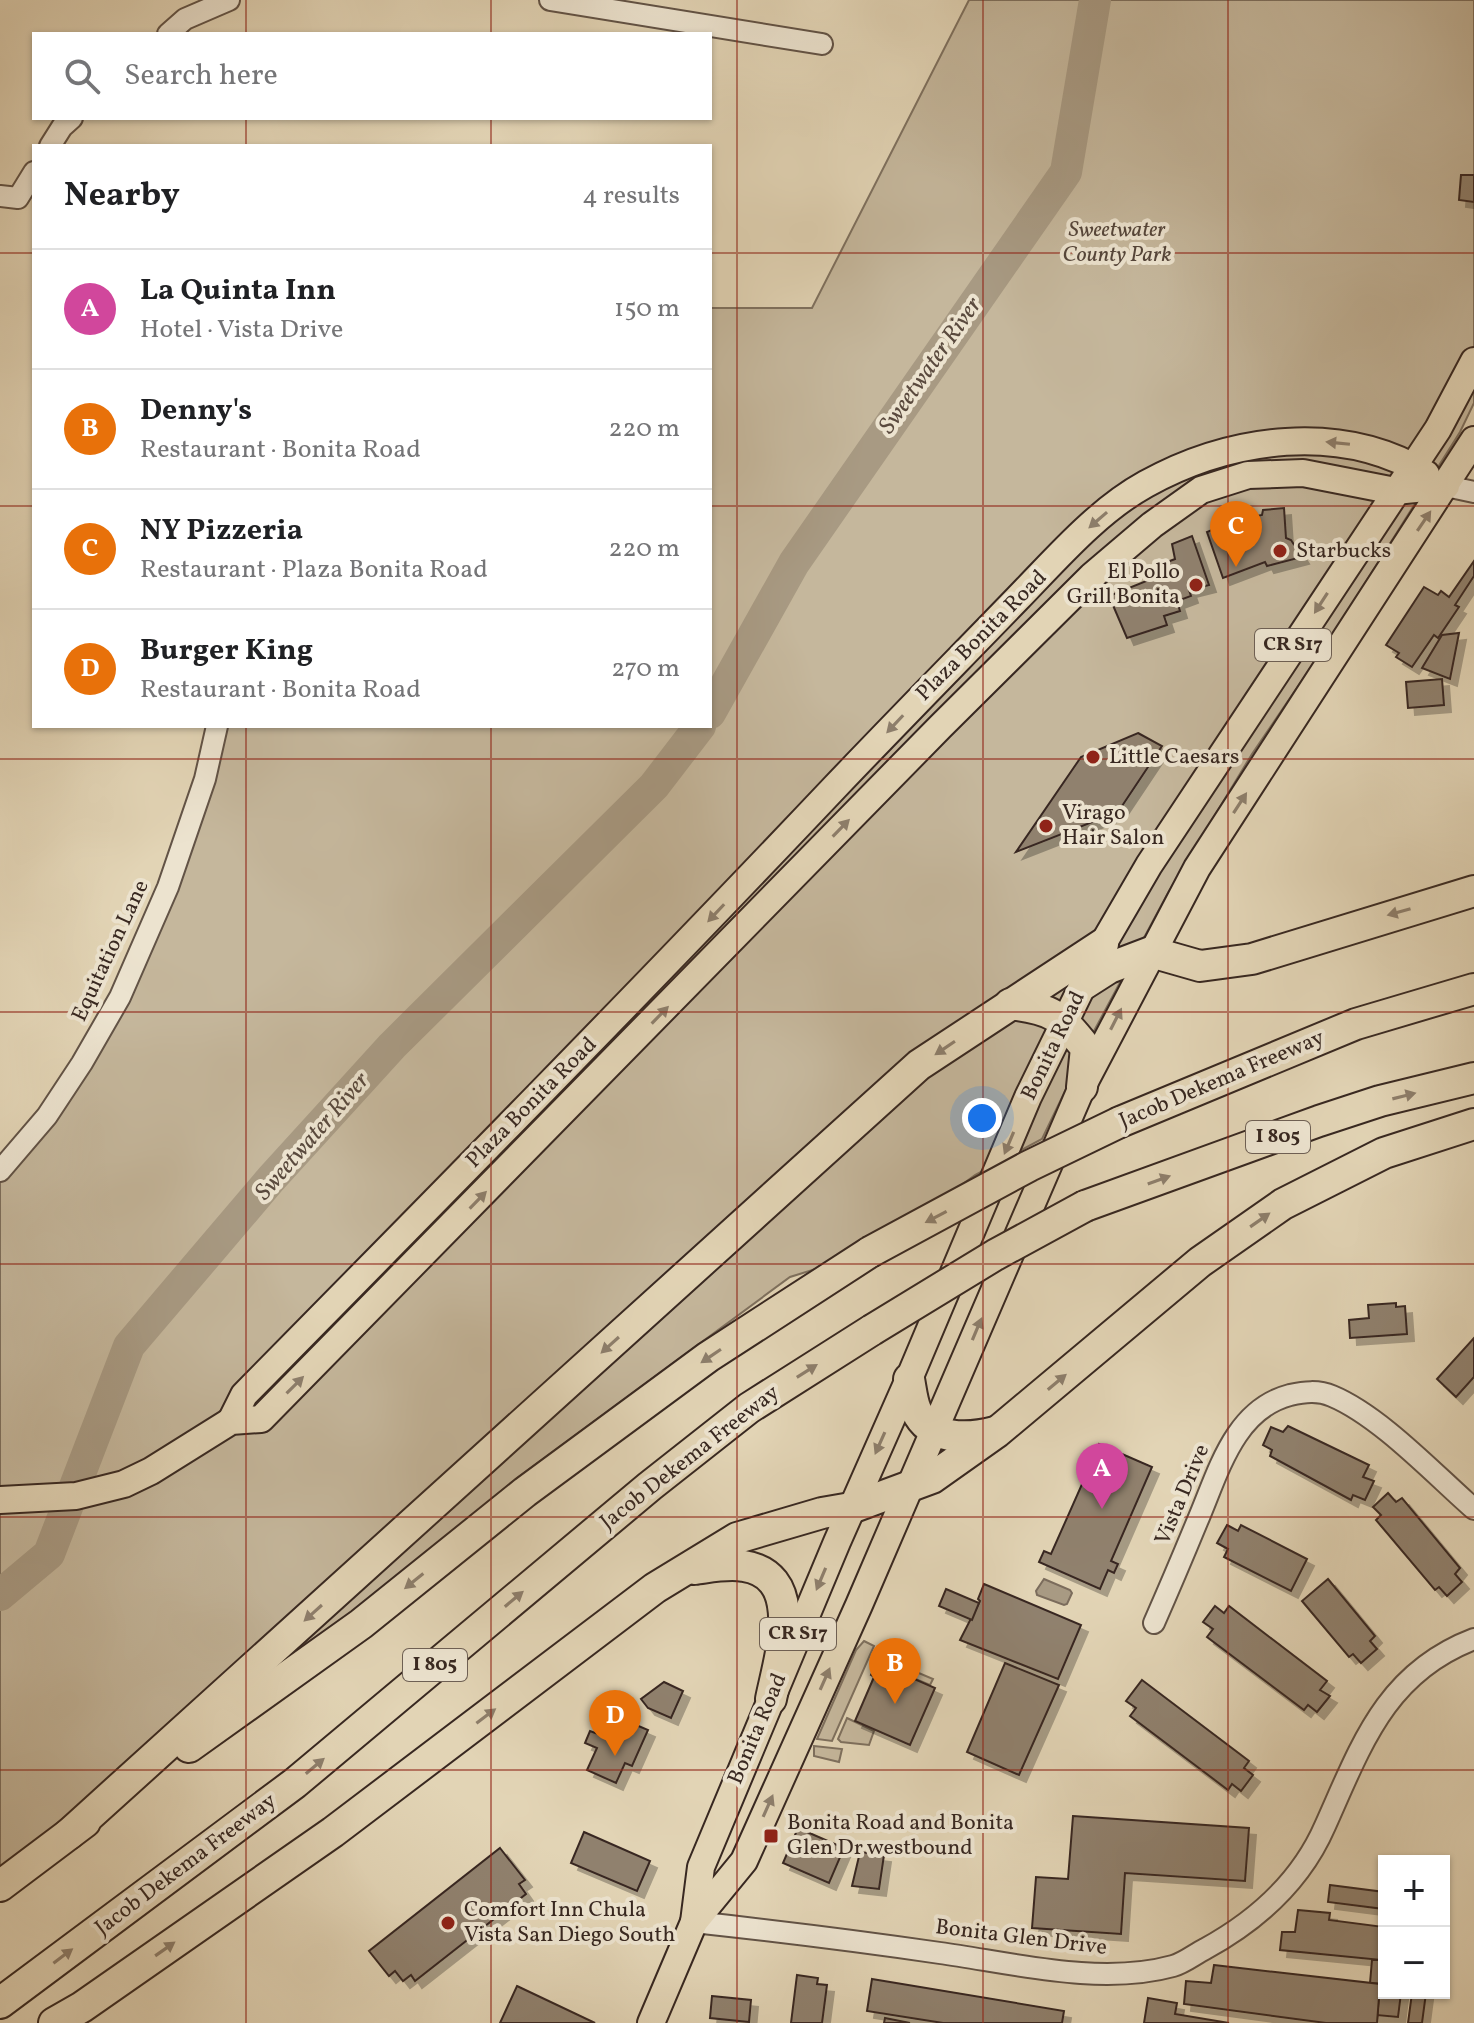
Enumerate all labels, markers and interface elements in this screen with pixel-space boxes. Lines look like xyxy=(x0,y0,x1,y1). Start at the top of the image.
search box xyxy=(32,32,712,120)
icon: search xyxy=(60,54,104,98)
text: Search here xyxy=(124,55,278,97)
text: Nearby xyxy=(64,173,180,220)
text: 4 results xyxy=(582,178,680,214)
park label: Sweetwater County Park xyxy=(1063,215,1171,271)
text: La Quinta Inn xyxy=(140,270,336,312)
water label: Sweetwater River xyxy=(871,290,991,441)
text: A xyxy=(81,291,99,327)
text: 150 m xyxy=(614,291,680,327)
text: Hotel · Vista Drive xyxy=(140,312,343,348)
text: Denny's xyxy=(140,390,252,432)
text: B xyxy=(81,411,99,447)
text: 220 m xyxy=(608,411,680,447)
text: Restaurant · Bonita Road xyxy=(140,432,421,468)
one-way arrow xyxy=(1325,437,1350,450)
pin: C xyxy=(1210,501,1262,567)
text: NY Pizzeria xyxy=(140,510,303,552)
one-way arrow xyxy=(1416,510,1431,532)
one-way arrow xyxy=(1089,511,1109,528)
text: C xyxy=(82,531,98,567)
text: 220 m xyxy=(608,531,680,567)
place label: Starbucks xyxy=(1296,536,1391,567)
marker: Starbucks xyxy=(1271,542,1289,560)
text: Restaurant · Plaza Bonita Road xyxy=(140,552,488,588)
place label: El Pollo Grill Bonita xyxy=(1067,557,1180,613)
street label: Plaza Bonita Road xyxy=(909,563,1055,709)
marker: El Pollo Grill Bonita xyxy=(1187,576,1205,594)
one-way arrow xyxy=(1313,593,1328,614)
road number: CR S17 xyxy=(1255,629,1331,661)
text: Burger King xyxy=(140,630,313,672)
text: D xyxy=(80,651,100,687)
text: 270 m xyxy=(611,651,680,687)
text: Restaurant · Bonita Road xyxy=(140,672,421,708)
one-way arrow xyxy=(886,714,905,733)
place label: Little Caesars xyxy=(1109,742,1239,773)
marker: Little Caesars xyxy=(1084,748,1102,766)
one-way arrow xyxy=(1232,792,1247,813)
place label: Virago Hair Salon xyxy=(1062,798,1164,854)
marker: Virago Hair Salon xyxy=(1037,817,1055,835)
one-way arrow xyxy=(832,819,850,838)
street label: Equitation Lane xyxy=(65,875,157,1027)
one-way arrow xyxy=(708,903,726,922)
one-way arrow xyxy=(1386,907,1411,919)
street label: Bonita Road xyxy=(1014,986,1094,1106)
one-way arrow xyxy=(650,1006,668,1025)
one-way arrow xyxy=(1109,1008,1122,1031)
street label: Jacob Dekema Freeway xyxy=(1115,1023,1329,1137)
street label: Plaza Bonita Road xyxy=(459,1030,605,1176)
one-way arrow xyxy=(934,1040,955,1055)
water label: Sweetwater River xyxy=(248,1065,379,1209)
one-way arrow xyxy=(1392,1089,1417,1101)
your location xyxy=(962,1098,1002,1138)
road number: I 805 xyxy=(1246,1121,1310,1153)
one-way arrow xyxy=(1002,1131,1015,1155)
one-way arrow xyxy=(1147,1174,1171,1186)
one-way arrow xyxy=(468,1191,486,1210)
one-way arrow xyxy=(924,1210,947,1224)
one-way arrow xyxy=(1250,1213,1271,1228)
one-way arrow xyxy=(970,1317,983,1341)
one-way arrow xyxy=(600,1336,619,1354)
one-way arrow xyxy=(700,1348,721,1363)
one-way arrow xyxy=(796,1364,818,1378)
one-way arrow xyxy=(1047,1374,1067,1391)
one-way arrow xyxy=(285,1376,304,1395)
street label: Jacob Dekema Freeway xyxy=(594,1378,786,1538)
one-way arrow xyxy=(873,1431,887,1455)
street label: Vista Drive xyxy=(1148,1440,1218,1550)
pin: A xyxy=(1076,1443,1128,1509)
one-way arrow xyxy=(814,1567,827,1591)
one-way arrow xyxy=(404,1572,424,1589)
one-way arrow xyxy=(504,1591,524,1608)
one-way arrow xyxy=(304,1604,323,1622)
road number: CR S17 xyxy=(760,1618,836,1650)
pin: B xyxy=(869,1638,921,1704)
road number: I 805 xyxy=(403,1649,467,1681)
one-way arrow xyxy=(819,1668,832,1691)
street label: Bonita Road xyxy=(721,1669,795,1789)
pin: D xyxy=(589,1690,641,1756)
one-way arrow xyxy=(475,1709,496,1725)
one-way arrow xyxy=(305,1758,325,1775)
street label: Jacob Dekema Freeway xyxy=(89,1786,283,1944)
one-way arrow xyxy=(762,1794,775,1817)
place label: Bonita Road and Bonita Glen Dr westbound xyxy=(787,1808,1014,1864)
marker: Bonita Road and Bonita Glen Dr westbound xyxy=(762,1827,780,1845)
map controls xyxy=(1378,1855,1450,1999)
button: + xyxy=(1378,1855,1450,1927)
place label: Comfort Inn Chula Vista San Diego South xyxy=(464,1895,675,1951)
street label: Bonita Glen Drive xyxy=(933,1912,1109,1964)
marker: Comfort Inn Chula Vista San Diego South xyxy=(439,1914,457,1932)
button: − xyxy=(1378,1927,1450,1999)
one-way arrow xyxy=(155,1942,176,1957)
one-way arrow xyxy=(52,1949,73,1965)

